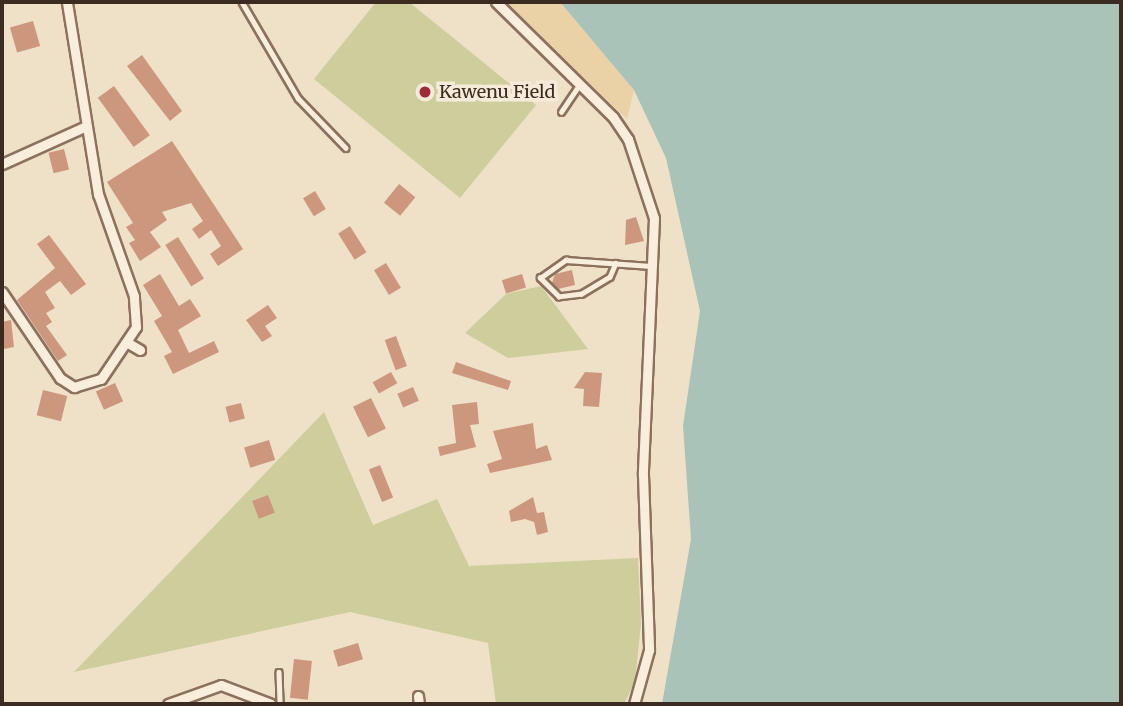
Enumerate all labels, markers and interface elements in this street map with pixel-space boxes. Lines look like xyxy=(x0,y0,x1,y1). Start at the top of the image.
place label: Kawenu Field xyxy=(439,81,555,103)
marker: Kawenu Field xyxy=(417,84,433,100)

